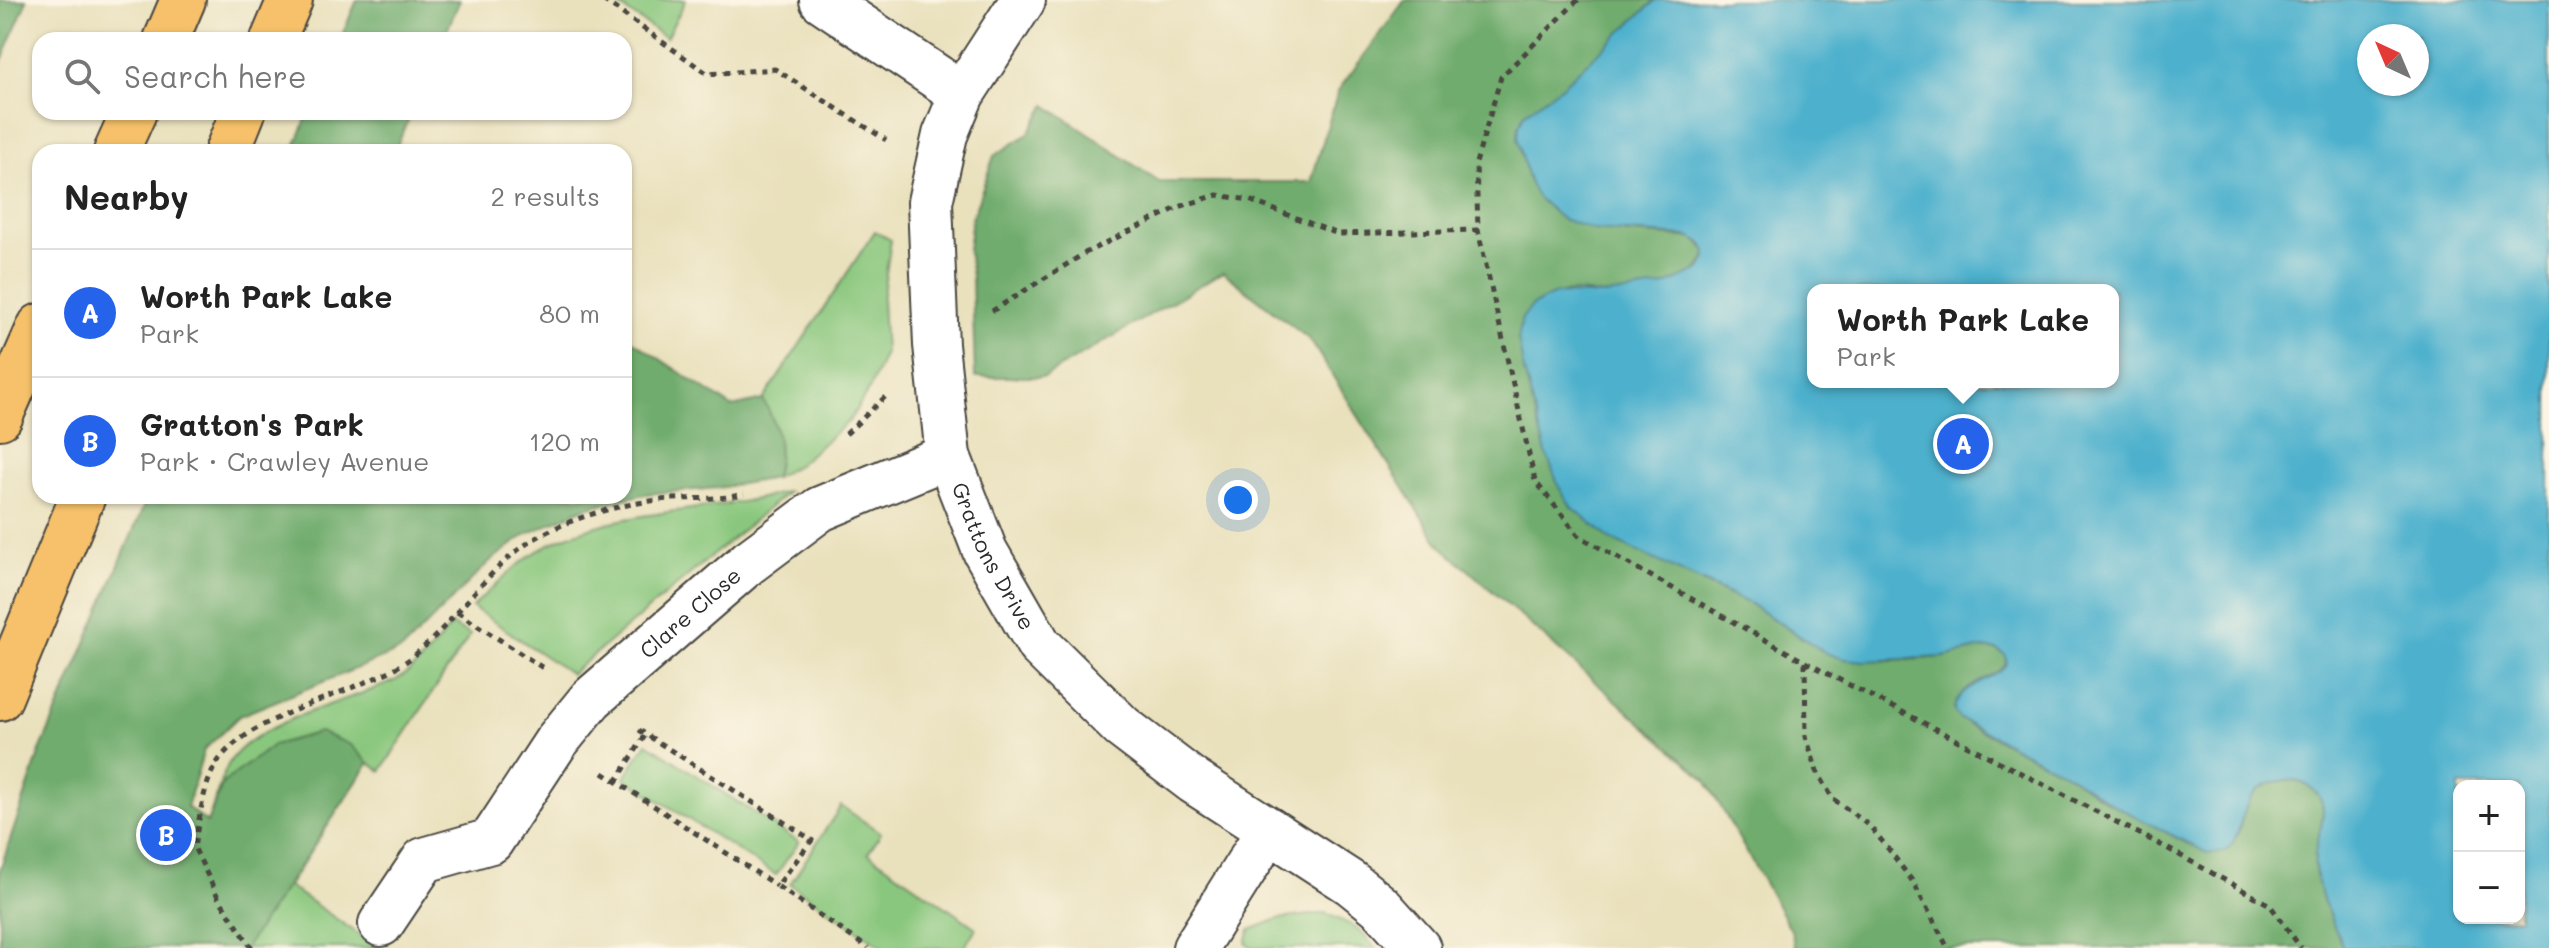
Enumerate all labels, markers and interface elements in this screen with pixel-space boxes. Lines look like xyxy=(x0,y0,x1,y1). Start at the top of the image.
north arrow xyxy=(2357,24,2429,96)
search box xyxy=(32,32,632,120)
icon: search xyxy=(60,54,104,98)
text: Search here xyxy=(124,56,307,96)
text: Nearby xyxy=(64,174,189,219)
text: 2 results xyxy=(491,179,600,213)
text: Worth Park Lake xyxy=(140,276,392,316)
popup xyxy=(1807,284,2119,388)
text: A xyxy=(81,296,99,330)
text: 80 m xyxy=(539,296,600,330)
text: Worth Park Lake xyxy=(1837,299,2089,339)
text: Park xyxy=(140,316,199,350)
text: Park xyxy=(1837,339,1896,373)
text: Gratton's Park xyxy=(140,404,364,444)
pin: A xyxy=(1937,414,1989,474)
text: B xyxy=(81,424,99,458)
text: 120 m xyxy=(529,424,600,458)
text: Park · Crawley Avenue xyxy=(140,444,429,478)
street label: Grattons Drive xyxy=(946,478,1042,635)
your location xyxy=(1218,480,1258,520)
street label: Clare Close xyxy=(633,561,747,665)
map controls xyxy=(2453,780,2525,924)
button: + xyxy=(2453,780,2525,852)
pin: B xyxy=(140,805,192,865)
button: − xyxy=(2453,852,2525,924)

